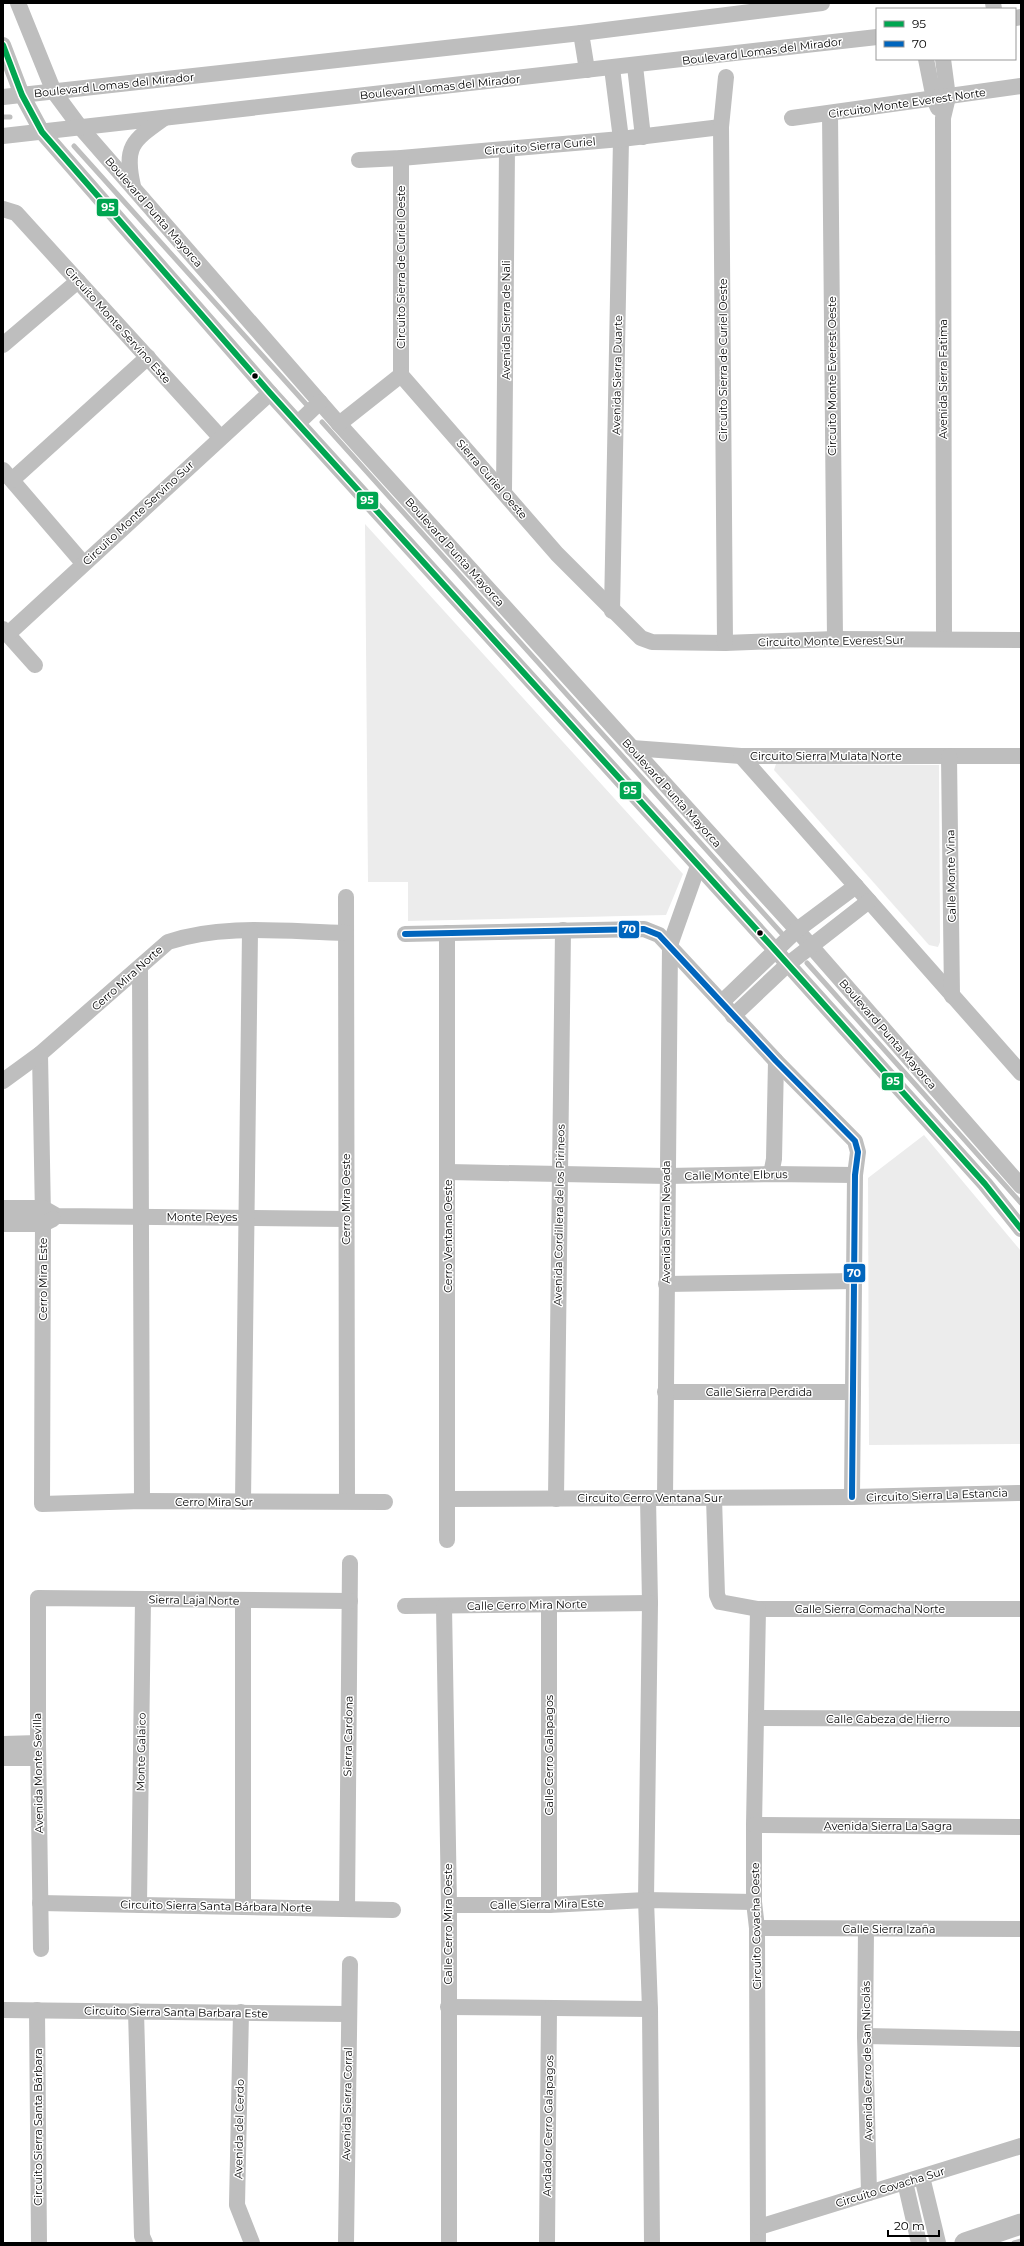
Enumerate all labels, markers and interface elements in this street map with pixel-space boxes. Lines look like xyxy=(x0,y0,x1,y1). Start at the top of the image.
legend xyxy=(876,8,1016,60)
text: 95 xyxy=(912,16,926,31)
street label: Boulevard Lomas del Mirador xyxy=(681,34,843,68)
text: 70 xyxy=(912,36,927,51)
street label: Boulevard Lomas del Mirador xyxy=(33,70,195,100)
street label: Boulevard Lomas del Mirador xyxy=(359,72,521,102)
street label: Circuito Monte Everest Norte xyxy=(827,85,987,121)
street label: Circuito Sierra Curiel xyxy=(484,134,596,158)
street label: Boulevard Punta Mayorca xyxy=(102,154,206,270)
street label: Circuito Sierra de Curiel Oeste xyxy=(394,185,408,349)
line badge: 95 xyxy=(96,198,119,217)
text: 95 xyxy=(101,200,115,214)
street label: Avenida Sierra de Nali xyxy=(499,260,513,380)
street label: Circuito Monte Servino Este xyxy=(62,264,174,386)
street label: Circuito Sierra de Curiel Oeste xyxy=(716,278,730,442)
street label: Circuito Monte Everest Oeste xyxy=(825,296,839,456)
street label: Avenida Sierra Duarte xyxy=(609,315,625,435)
street label: Avenida Sierra Fatima xyxy=(936,319,950,439)
unlabelled marker xyxy=(250,371,260,381)
street label: Sierra Curiel Oeste xyxy=(454,436,531,522)
street label: Circuito Monte Servino Sur xyxy=(80,458,196,568)
line badge: 95 xyxy=(356,491,379,510)
text: 95 xyxy=(360,493,374,507)
street label: Boulevard Punta Mayorca xyxy=(402,495,508,609)
street label: Circuito Monte Everest Sur xyxy=(758,633,904,649)
street label: Boulevard Punta Mayorca xyxy=(619,736,725,850)
street label: Circuito Sierra Mulata Norte xyxy=(750,749,902,763)
line badge: 95 xyxy=(619,781,642,800)
text: 95 xyxy=(623,783,637,797)
street label: Calle Monte Vina xyxy=(943,830,959,922)
line badge: 70 xyxy=(618,920,640,939)
text: 70 xyxy=(622,922,637,936)
unlabelled marker xyxy=(755,928,765,938)
street label: Cerro Mira Norte xyxy=(89,942,166,1014)
street label: Boulevard Punta Mayorca xyxy=(836,976,940,1092)
line badge: 95 xyxy=(881,1072,904,1091)
text: 95 xyxy=(886,1074,900,1088)
street label: Avenida Cordillera de los Pirineos xyxy=(550,1123,568,1306)
street label: Cerro Mira Oeste xyxy=(339,1153,353,1245)
street label: Avenida Sierra Nevada xyxy=(659,1161,673,1283)
street label: Calle Monte Elbrus xyxy=(684,1167,788,1183)
street label: Cerro Ventana Oeste xyxy=(441,1179,455,1293)
street label: Monte Reyes xyxy=(167,1210,238,1224)
street label: Cerro Mira Este xyxy=(36,1237,50,1320)
line badge: 70 xyxy=(843,1263,866,1283)
text: 70 xyxy=(847,1266,862,1280)
street label: Calle Sierra Perdida xyxy=(706,1385,812,1399)
street label: Circuito Sierra La Estancia xyxy=(866,1486,1008,1504)
street label: Circuito Cerro Ventana Sur xyxy=(577,1491,723,1505)
street label: Cerro Mira Sur xyxy=(175,1495,253,1509)
street label: Sierra Laja Norte xyxy=(149,1592,240,1608)
street label: Calle Cerro Mira Norte xyxy=(467,1597,588,1613)
street label: Calle Sierra Comacha Norte xyxy=(795,1602,946,1616)
street label: Calle Cerro Galapagos xyxy=(542,1694,556,1815)
street label: Sierra Cardona xyxy=(340,1695,356,1777)
street label: Monte Galaico xyxy=(133,1712,149,1792)
street label: Calle Cabeza de Hierro xyxy=(826,1712,950,1726)
street label: Avenida Monte Sevilla xyxy=(30,1713,46,1833)
street label: Avenida Sierra La Sagra xyxy=(824,1819,952,1833)
street label: Circuito Covacha Oeste xyxy=(748,1862,764,1990)
street label: Calle Cerro Mira Oeste xyxy=(441,1863,455,1985)
street label: Calle Sierra Mira Este xyxy=(490,1896,604,1912)
street label: Circuito Sierra Santa Bárbara Norte xyxy=(120,1897,312,1915)
street label: Calle Sierra Izaña xyxy=(842,1922,936,1936)
street label: Avenida Cerro de San Nicolás xyxy=(859,1980,875,2141)
street label: Circuito Sierra Santa Barbara Este xyxy=(84,2003,268,2021)
street label: Avenida Sierra Corral xyxy=(339,2047,355,2161)
street label: Circuito Sierra Santa Bárbara xyxy=(31,2048,45,2206)
street label: Andador Cerro Galapagos xyxy=(540,2054,556,2197)
street label: Avenida del Cerdo xyxy=(231,2079,247,2179)
street label: Circuito Covacha Sur xyxy=(834,2164,946,2210)
scale bar xyxy=(888,2212,939,2238)
text: 20 m xyxy=(894,2218,925,2233)

